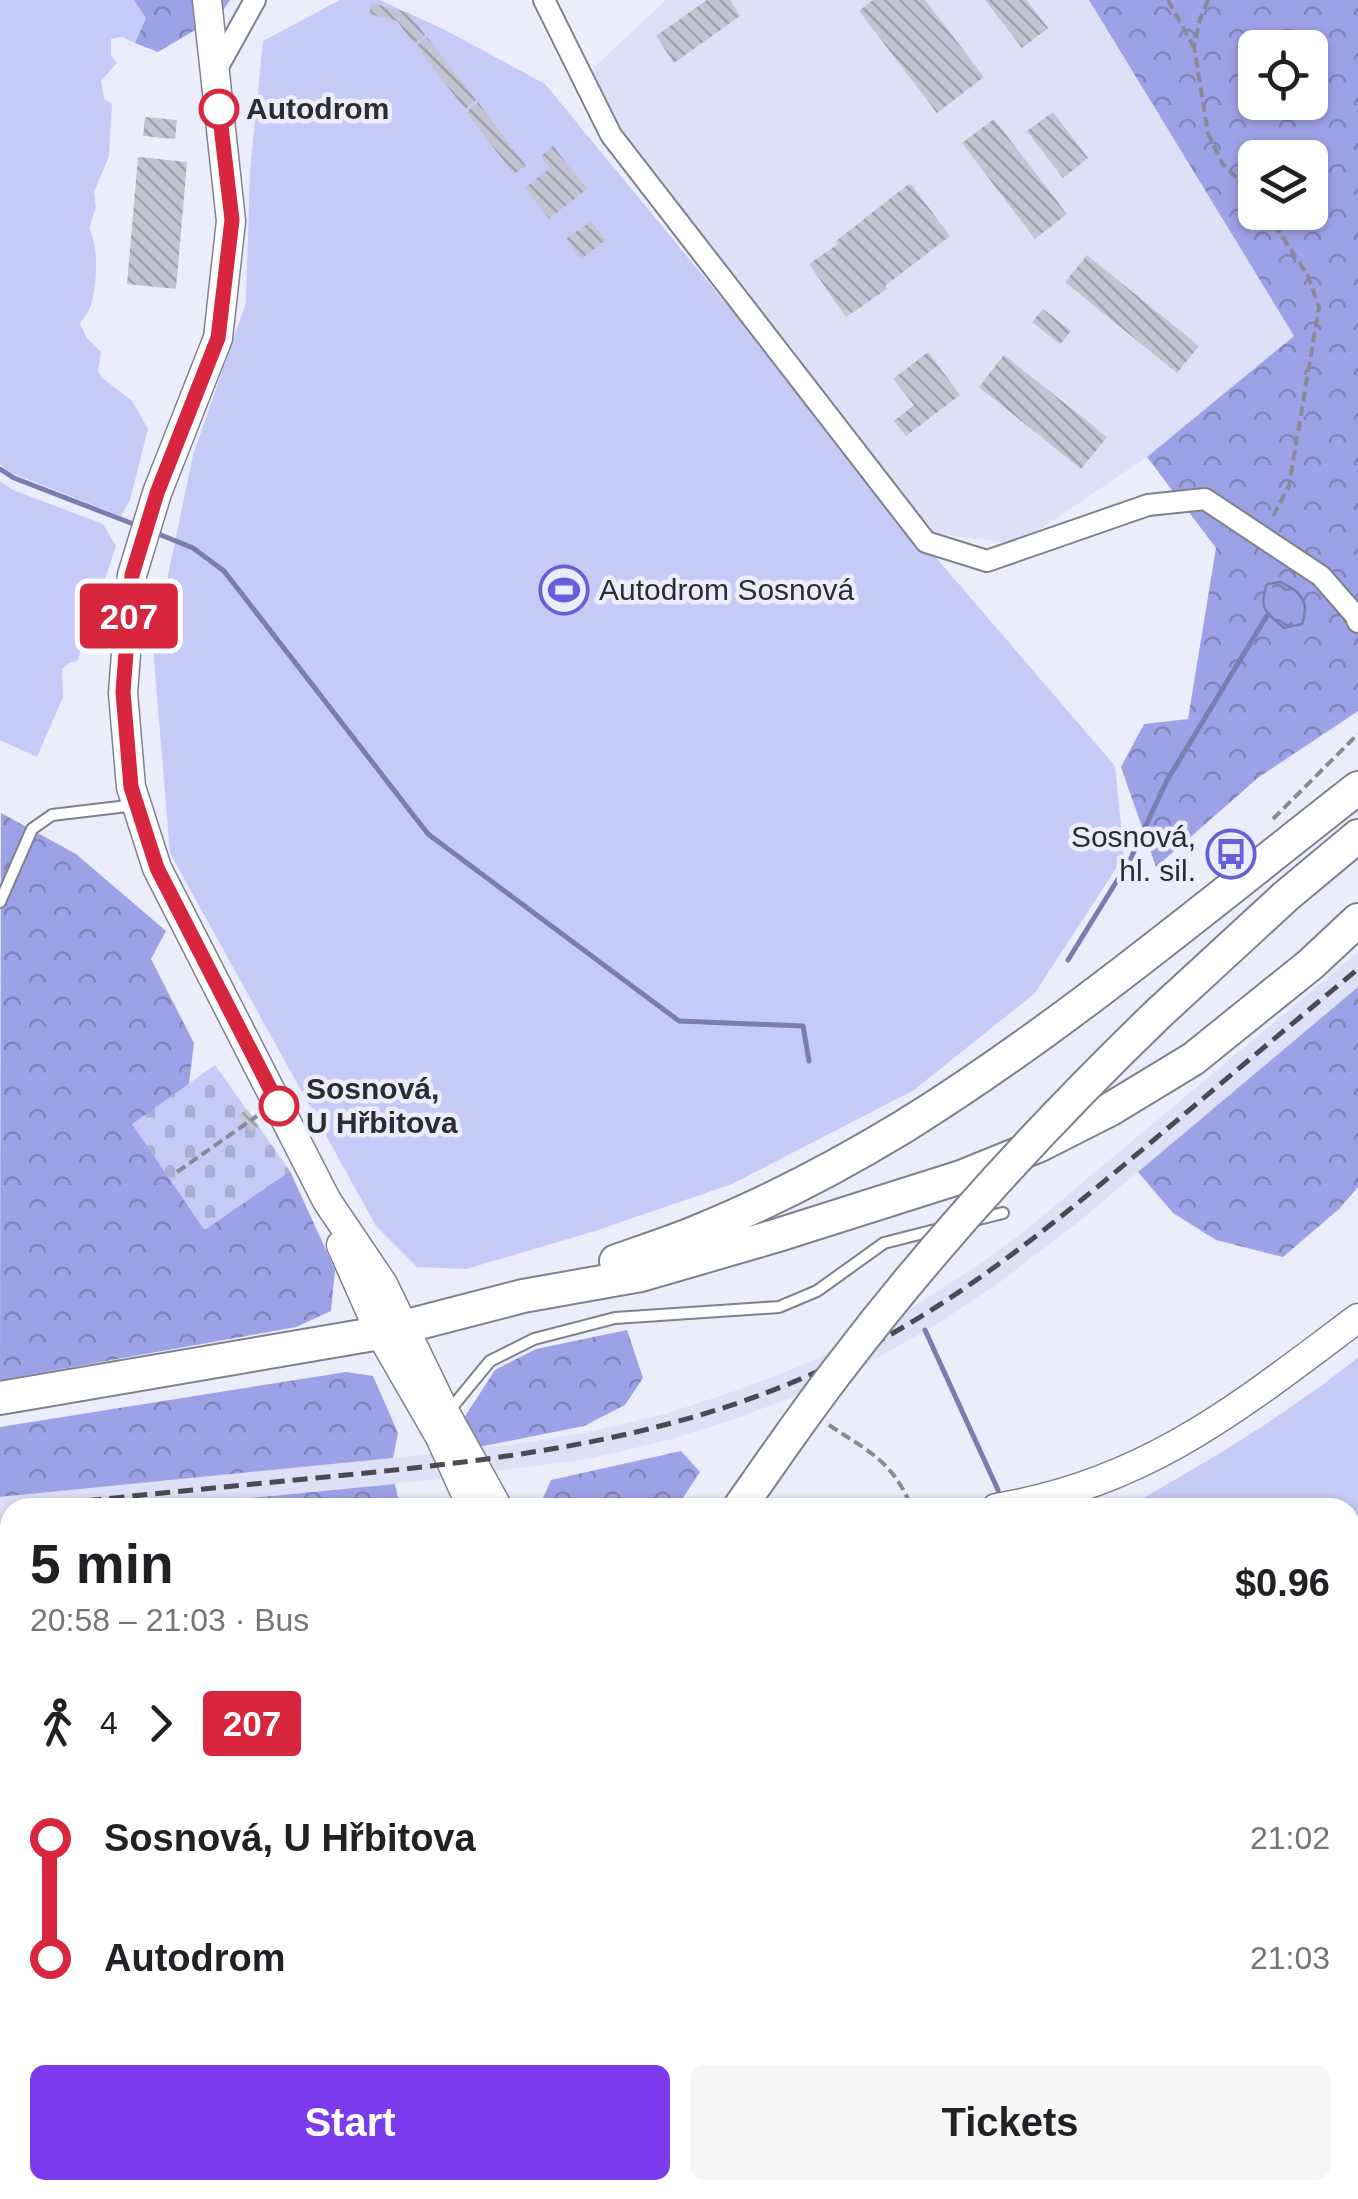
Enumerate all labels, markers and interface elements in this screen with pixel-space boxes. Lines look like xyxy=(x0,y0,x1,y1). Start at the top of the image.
map controls xyxy=(1238,30,1328,230)
button: locate xyxy=(1238,30,1328,120)
marker: Autodrom xyxy=(200,90,238,128)
place label: Autodrom xyxy=(246,92,389,125)
button: layers xyxy=(1238,140,1328,230)
sports icon: Autodrom Sosnová xyxy=(538,564,590,616)
place label: Autodrom Sosnová xyxy=(599,573,854,606)
line badge: 207 xyxy=(72,584,186,648)
text: 207 xyxy=(100,597,158,636)
place label: Sosnová, hl. sil. xyxy=(1071,820,1196,887)
bus stop icon: Sosnová, hl. sil. xyxy=(1205,828,1257,880)
place label: Sosnová, U Hřbitova xyxy=(306,1072,458,1139)
marker: Sosnová, U Hřbitova xyxy=(260,1087,298,1125)
text: 5 min xyxy=(30,1533,174,1595)
text: $0.96 xyxy=(1235,1562,1330,1604)
text: 20:58 – 21:03 · Bus xyxy=(30,1602,309,1638)
icon: walk xyxy=(30,1696,85,1751)
icon: forward xyxy=(133,1696,188,1751)
text: 207 xyxy=(223,1704,281,1743)
text: 4 xyxy=(100,1705,118,1741)
text: Sosnová, U Hřbitova xyxy=(104,1817,476,1859)
text: 21:02 xyxy=(1250,1820,1330,1856)
text: Autodrom xyxy=(104,1937,286,1979)
text: 21:03 xyxy=(1250,1940,1330,1976)
button: Start xyxy=(30,2065,670,2180)
button: Tickets xyxy=(690,2065,1330,2180)

